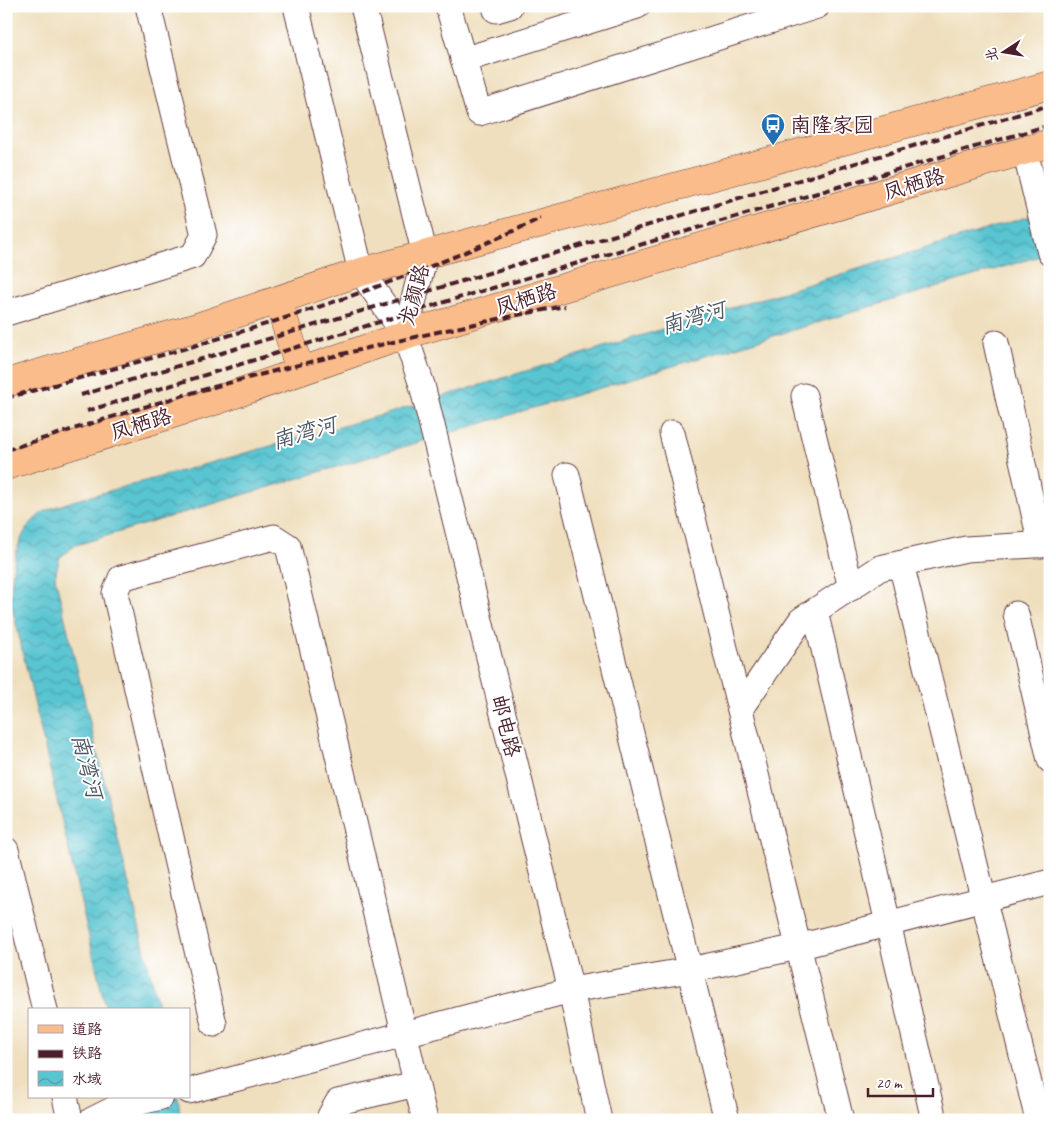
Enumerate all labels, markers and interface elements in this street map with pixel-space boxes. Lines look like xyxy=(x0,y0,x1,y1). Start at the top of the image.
north arrow xyxy=(978,28,1028,78)
text: 北 xyxy=(982,46,1002,63)
bus stop icon: 南隆家园 xyxy=(760,112,786,146)
place label: 南隆家园 xyxy=(790,112,874,138)
street label: 凤栖路 xyxy=(880,162,948,206)
street label: 龙颜路 xyxy=(393,261,435,329)
street label: 凤栖路 xyxy=(492,277,560,321)
water label: 南湾河 xyxy=(658,295,732,341)
street label: 凤栖路 xyxy=(107,402,175,446)
water label: 南湾河 xyxy=(269,410,343,456)
street label: 邮电路 xyxy=(486,692,526,760)
water label: 南湾河 xyxy=(65,731,109,805)
legend xyxy=(28,1008,190,1098)
text: 道路 xyxy=(72,1020,102,1039)
text: 铁路 xyxy=(72,1044,102,1063)
scale bar xyxy=(868,1066,934,1098)
text: 水域 xyxy=(72,1070,102,1089)
text: 20 m xyxy=(876,1074,903,1093)

